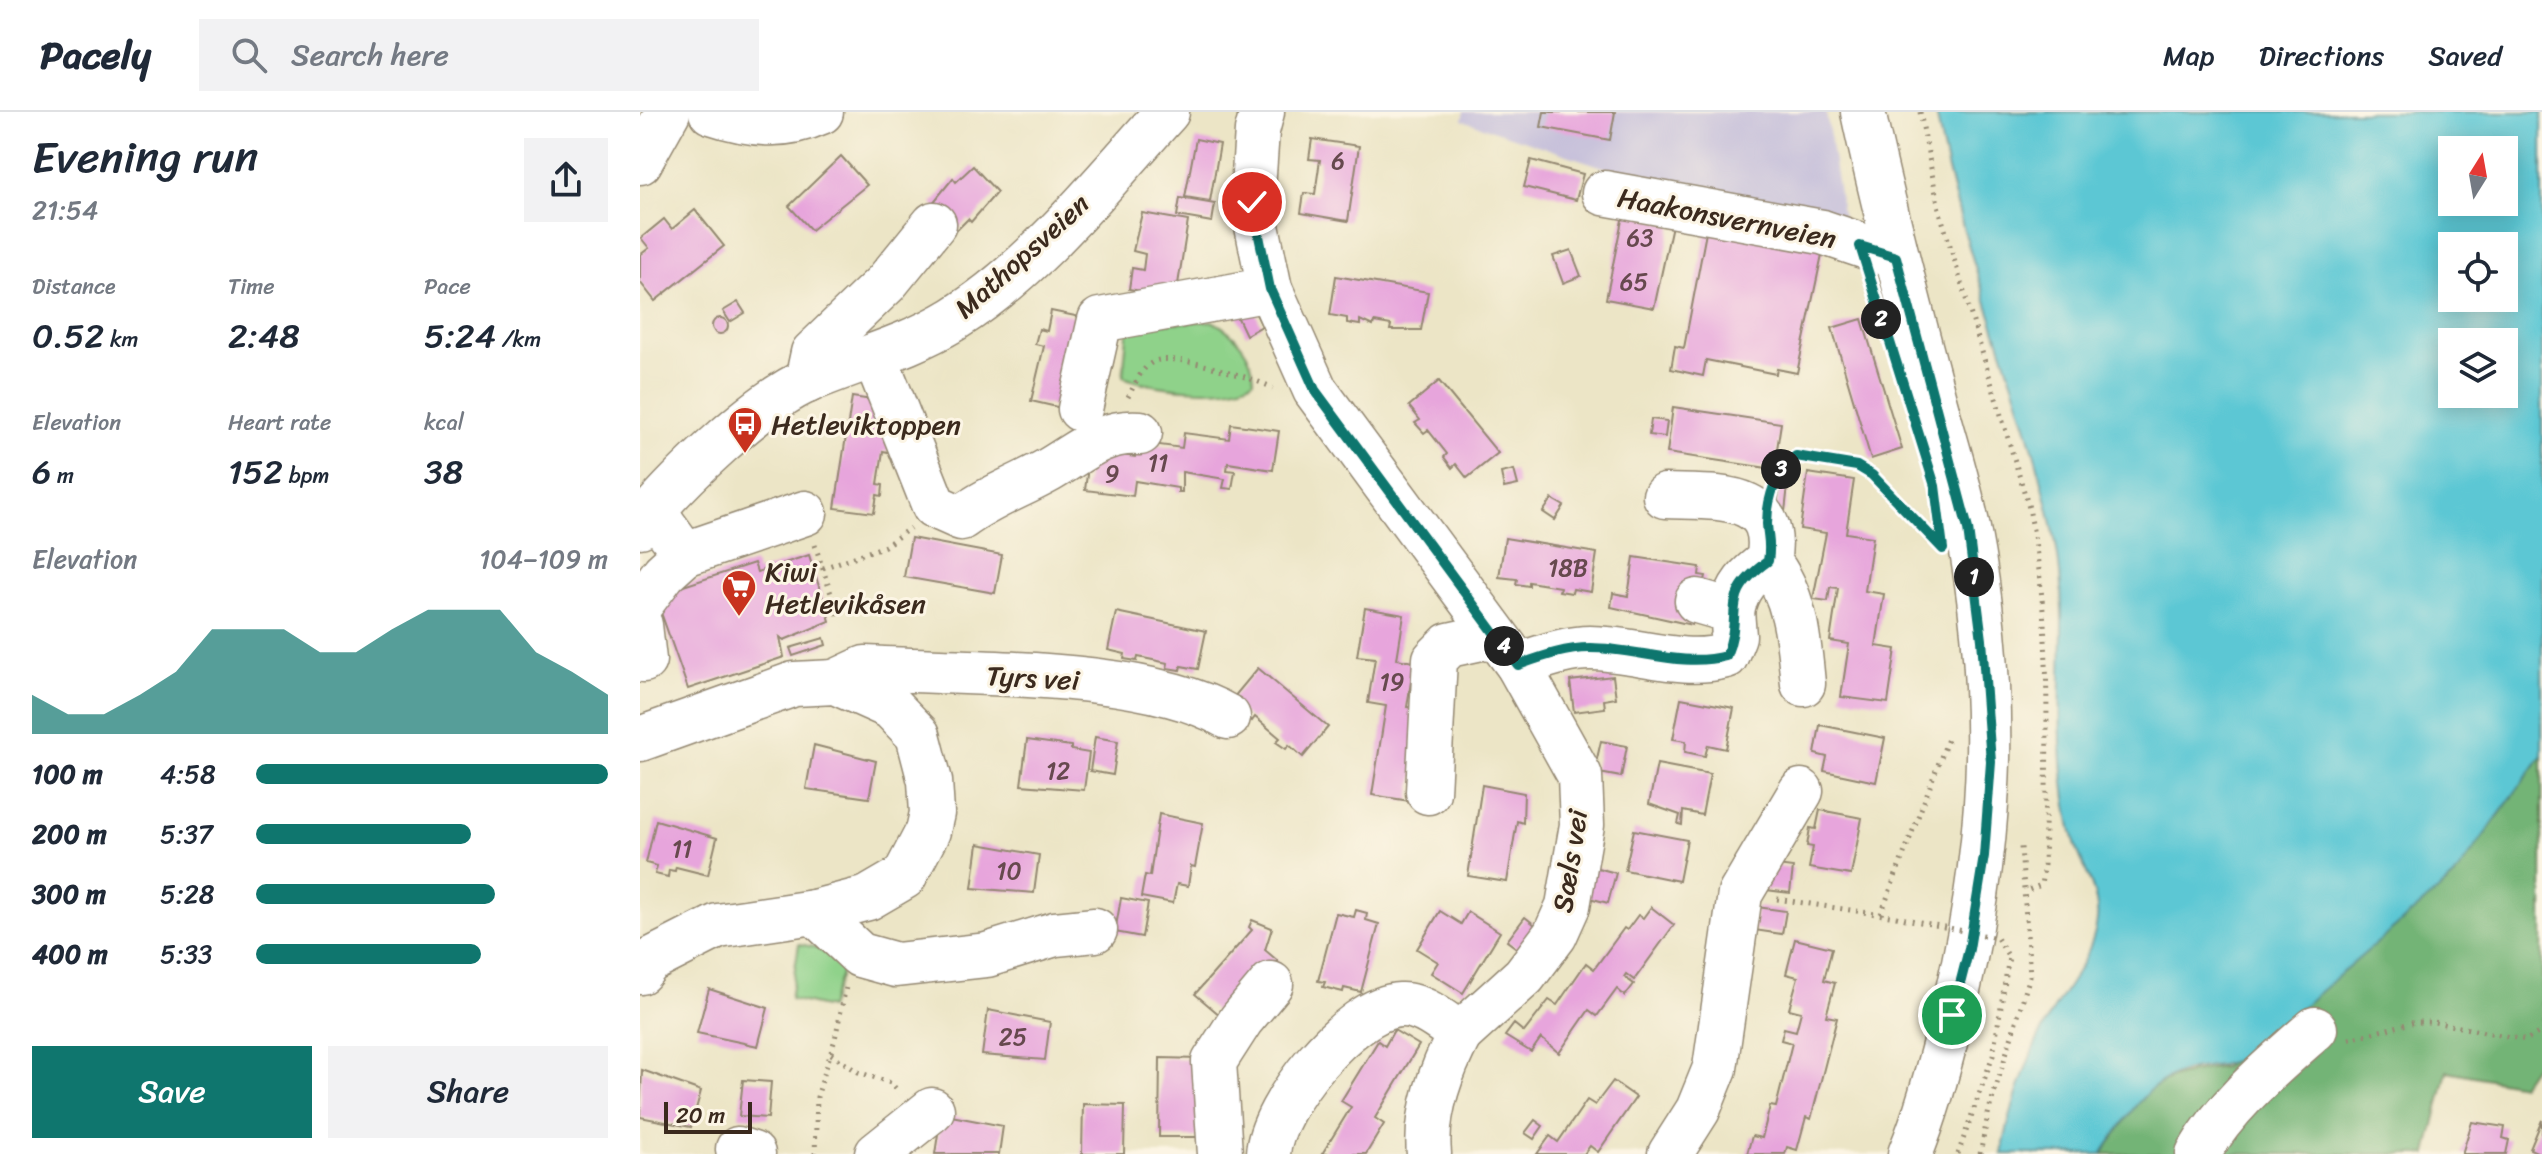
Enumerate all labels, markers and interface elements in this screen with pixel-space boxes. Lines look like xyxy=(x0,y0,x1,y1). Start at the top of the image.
search box xyxy=(199,19,759,91)
text: Pacely xyxy=(40,22,151,89)
text: Search here xyxy=(291,28,449,82)
text: Map xyxy=(2163,31,2215,80)
text: Directions xyxy=(2259,31,2384,80)
text: Saved xyxy=(2428,31,2502,80)
icon: search xyxy=(227,33,271,77)
text: Evening run xyxy=(32,118,258,196)
north arrow xyxy=(2438,136,2518,216)
map controls xyxy=(2438,136,2518,408)
button: share xyxy=(524,138,608,222)
house number: 6 xyxy=(1331,140,1345,182)
pin xyxy=(1218,168,1286,236)
street label: Haakonsvernveien xyxy=(1613,173,1841,263)
icon: check xyxy=(1230,180,1274,224)
street label: Mathopsveien xyxy=(943,181,1101,331)
text: 21:54 xyxy=(32,187,98,233)
house number: 63 xyxy=(1627,217,1653,259)
button: locate xyxy=(2438,232,2518,312)
house number: 65 xyxy=(1620,261,1648,303)
text: Distance xyxy=(32,267,116,306)
text: Time xyxy=(228,267,275,306)
text: Pace xyxy=(424,267,471,306)
pin: 2 xyxy=(1861,299,1901,339)
text: 2 xyxy=(1875,299,1887,338)
text: 0.52 xyxy=(32,306,104,366)
text: 2:48 xyxy=(228,306,300,366)
text: 5:24 xyxy=(424,306,496,366)
text: km xyxy=(104,320,138,359)
text: /km xyxy=(496,320,541,359)
button: layers xyxy=(2438,328,2518,408)
place label: Hetleviktoppen xyxy=(771,400,961,449)
text: Elevation xyxy=(32,403,121,442)
text: Heart rate xyxy=(228,403,331,442)
text: kcal xyxy=(424,403,464,442)
bus stop icon: Hetleviktoppen xyxy=(726,405,764,455)
text: 6 xyxy=(32,442,51,502)
text: 152 xyxy=(228,442,283,502)
text: 38 xyxy=(424,442,463,502)
house number: 11 xyxy=(1148,442,1168,484)
pin: 3 xyxy=(1761,449,1801,489)
text: 3 xyxy=(1775,449,1787,488)
house number: 9 xyxy=(1105,453,1119,495)
text: m xyxy=(51,456,74,495)
text: bpm xyxy=(283,456,329,495)
text: Elevation xyxy=(32,536,137,582)
text: 104–109 m xyxy=(479,536,608,582)
place label: Kiwi Hetlevikåsen xyxy=(765,547,926,628)
house number: 18B xyxy=(1548,547,1588,589)
pin: 1 xyxy=(1954,557,1994,597)
text: 1 xyxy=(1969,557,1979,596)
supermarket icon: Kiwi Hetlevikåsen xyxy=(720,568,758,618)
pin: 4 xyxy=(1484,626,1524,666)
text: 4 xyxy=(1497,626,1511,665)
street label: Tyrs vei xyxy=(985,651,1082,705)
house number: 19 xyxy=(1379,661,1405,703)
house number: 12 xyxy=(1046,750,1070,792)
text: 100 m xyxy=(32,751,103,797)
text: 4:58 xyxy=(160,751,216,797)
street label: Sæls vei xyxy=(1538,805,1603,916)
text: 200 m xyxy=(32,811,107,857)
text: 5:37 xyxy=(160,811,213,857)
house number: 11 xyxy=(672,828,692,870)
house number: 10 xyxy=(996,850,1022,892)
text: 300 m xyxy=(32,871,106,917)
text: 5:28 xyxy=(160,871,214,917)
text: 400 m xyxy=(32,931,108,977)
text: 5:33 xyxy=(160,931,212,977)
pin xyxy=(1918,981,1986,1049)
icon: arrive xyxy=(1930,993,1974,1037)
house number: 25 xyxy=(999,1016,1027,1058)
button: Save xyxy=(32,1046,312,1138)
button: Share xyxy=(328,1046,608,1138)
text: 20 m xyxy=(676,1096,725,1135)
scale bar xyxy=(664,1098,752,1134)

